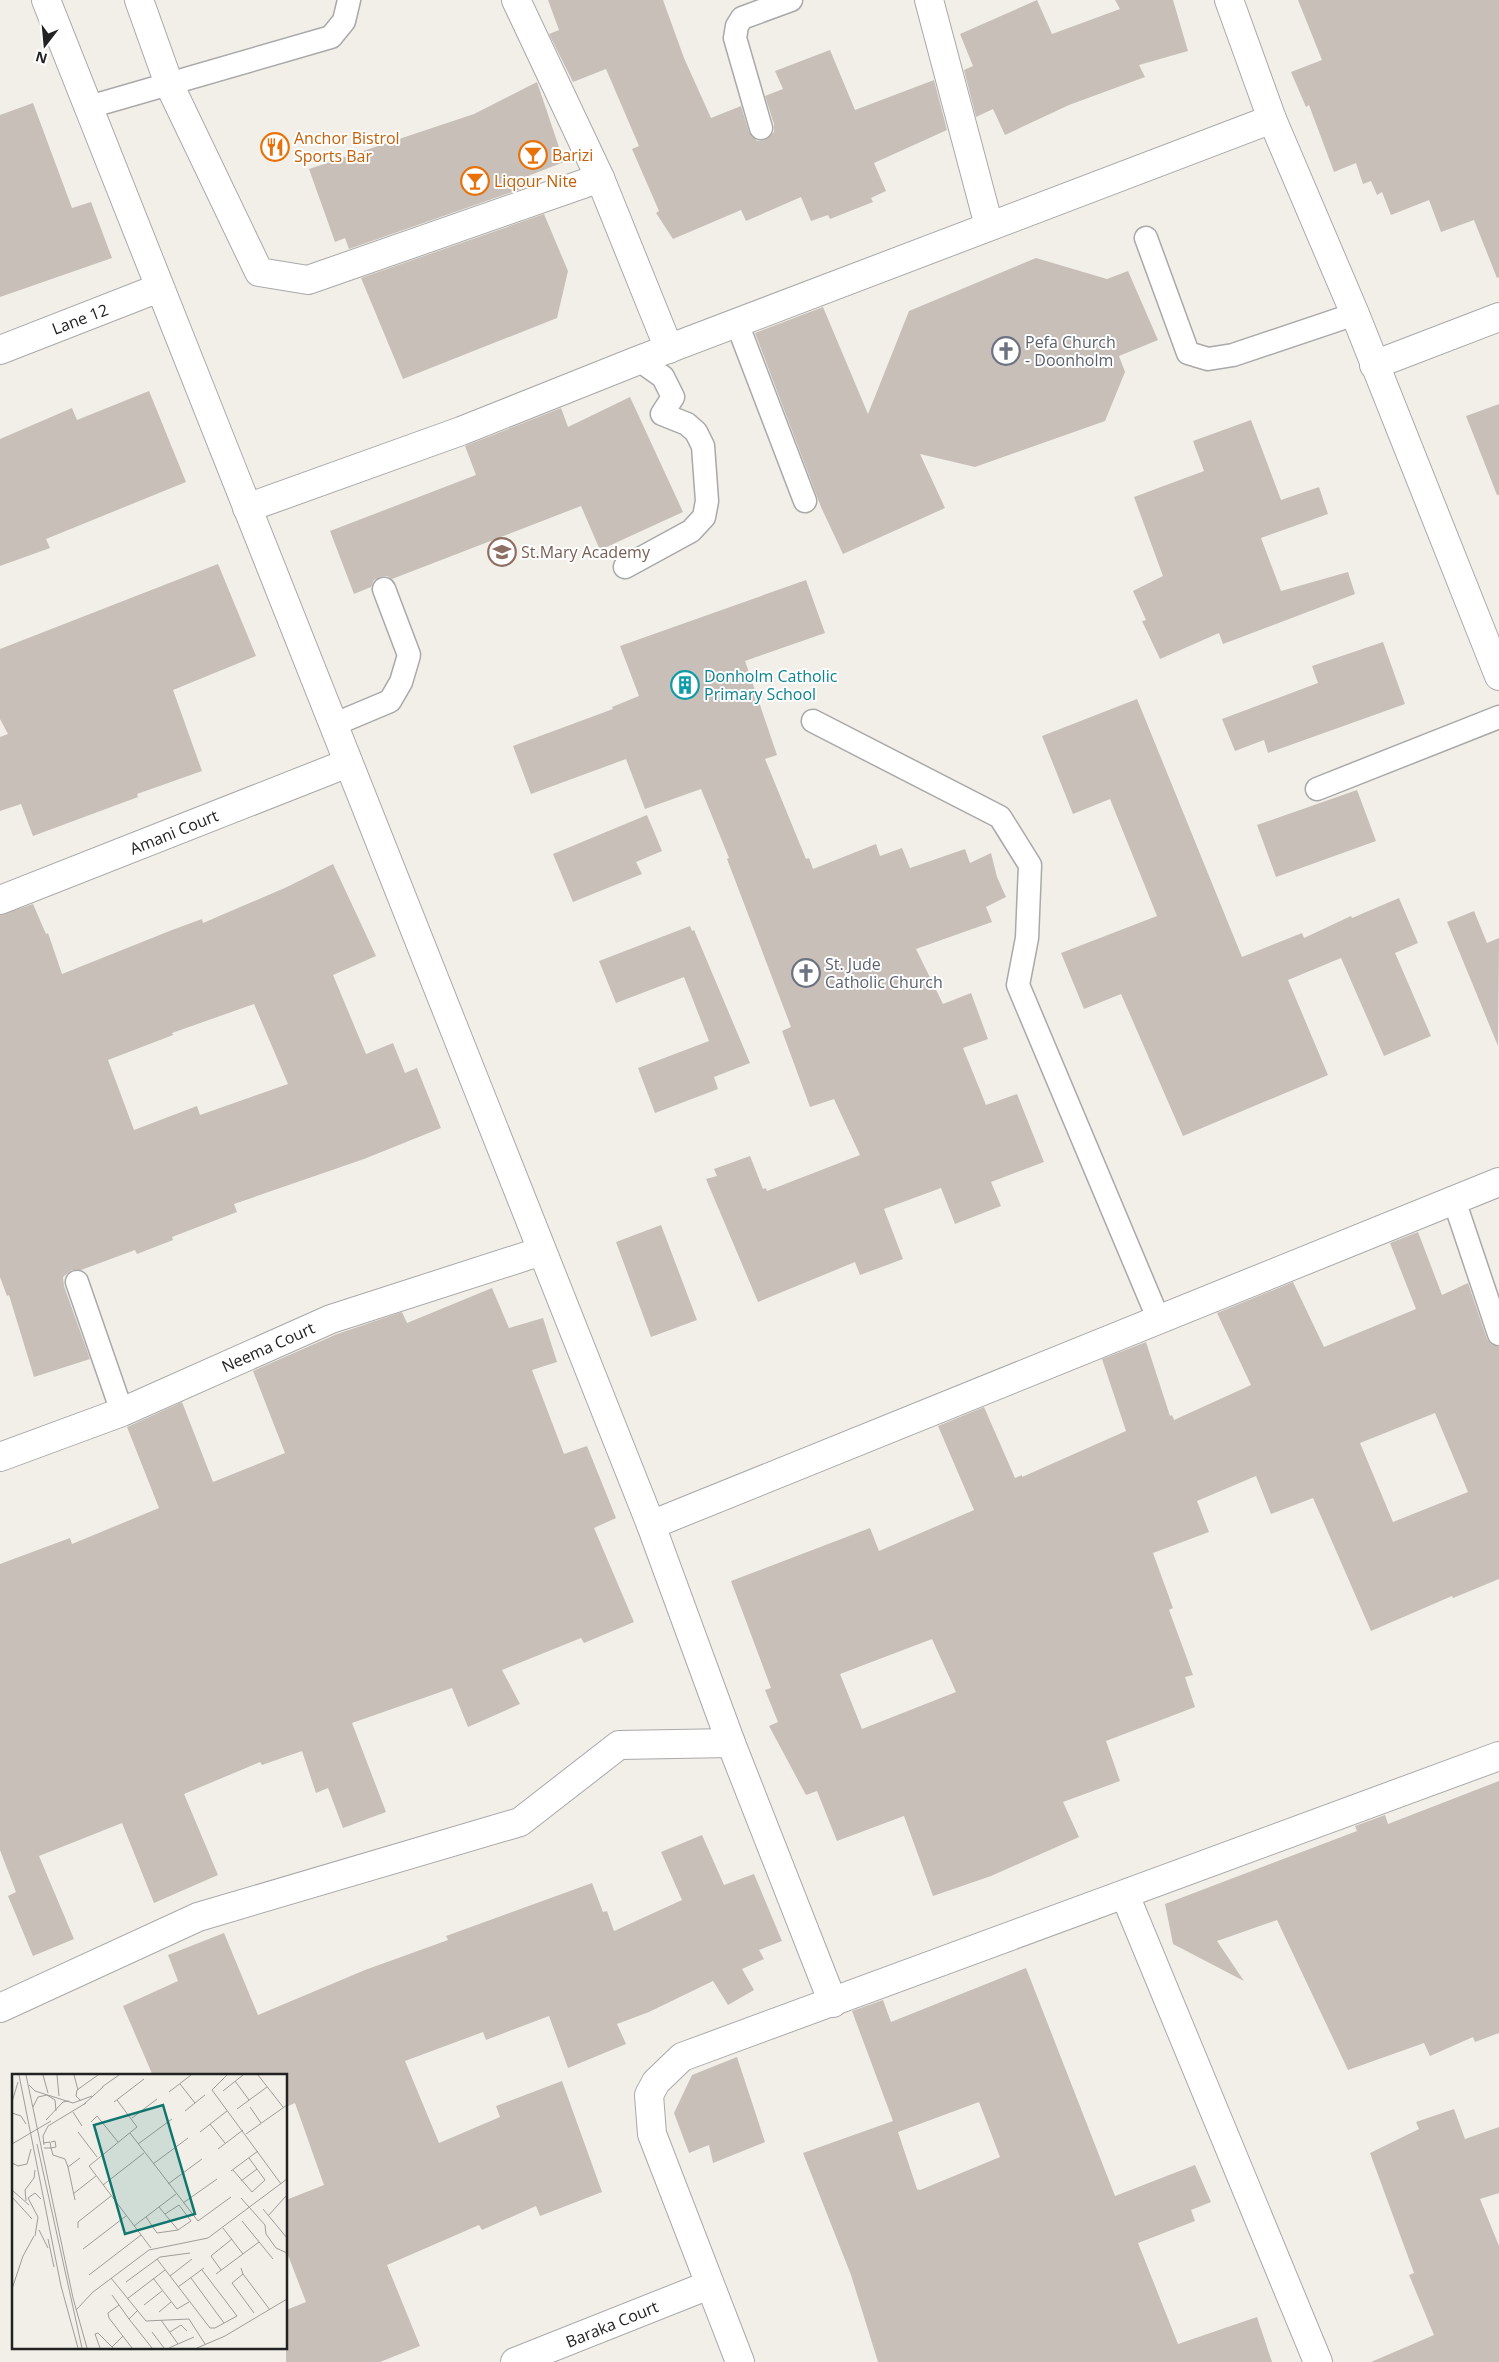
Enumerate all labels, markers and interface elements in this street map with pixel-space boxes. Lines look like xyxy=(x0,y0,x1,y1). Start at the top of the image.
north arrow xyxy=(20,20,70,70)
text: N xyxy=(33,47,49,69)
place label: Anchor Bistrol Sports Bar xyxy=(294,127,400,167)
restaurant icon: Anchor Bistrol Sports Bar xyxy=(260,132,290,162)
bar icon: Barizi xyxy=(518,140,548,170)
place label: Barizi xyxy=(552,144,593,166)
bar icon: Liqour Nite xyxy=(460,166,490,196)
place label: Liqour Nite xyxy=(494,170,577,192)
street label: Lane 12 xyxy=(49,298,111,340)
place label: Pefa Church - Doonholm xyxy=(1025,331,1116,371)
church icon: Pefa Church - Doonholm xyxy=(991,336,1021,366)
school or university icon: St.Mary Academy xyxy=(487,537,517,567)
place label: St.Mary Academy xyxy=(521,541,651,563)
place label: Donholm Catholic Primary School xyxy=(704,665,838,705)
building icon: Donholm Catholic Primary School xyxy=(670,670,700,700)
street label: Amani Court xyxy=(126,804,222,860)
place label: St. Jude Catholic Church xyxy=(825,953,943,993)
church icon: St. Jude Catholic Church xyxy=(791,958,821,988)
street label: Neema Court xyxy=(218,1317,318,1377)
inset map xyxy=(12,2074,288,2350)
street label: Baraka Court xyxy=(563,2295,662,2353)

